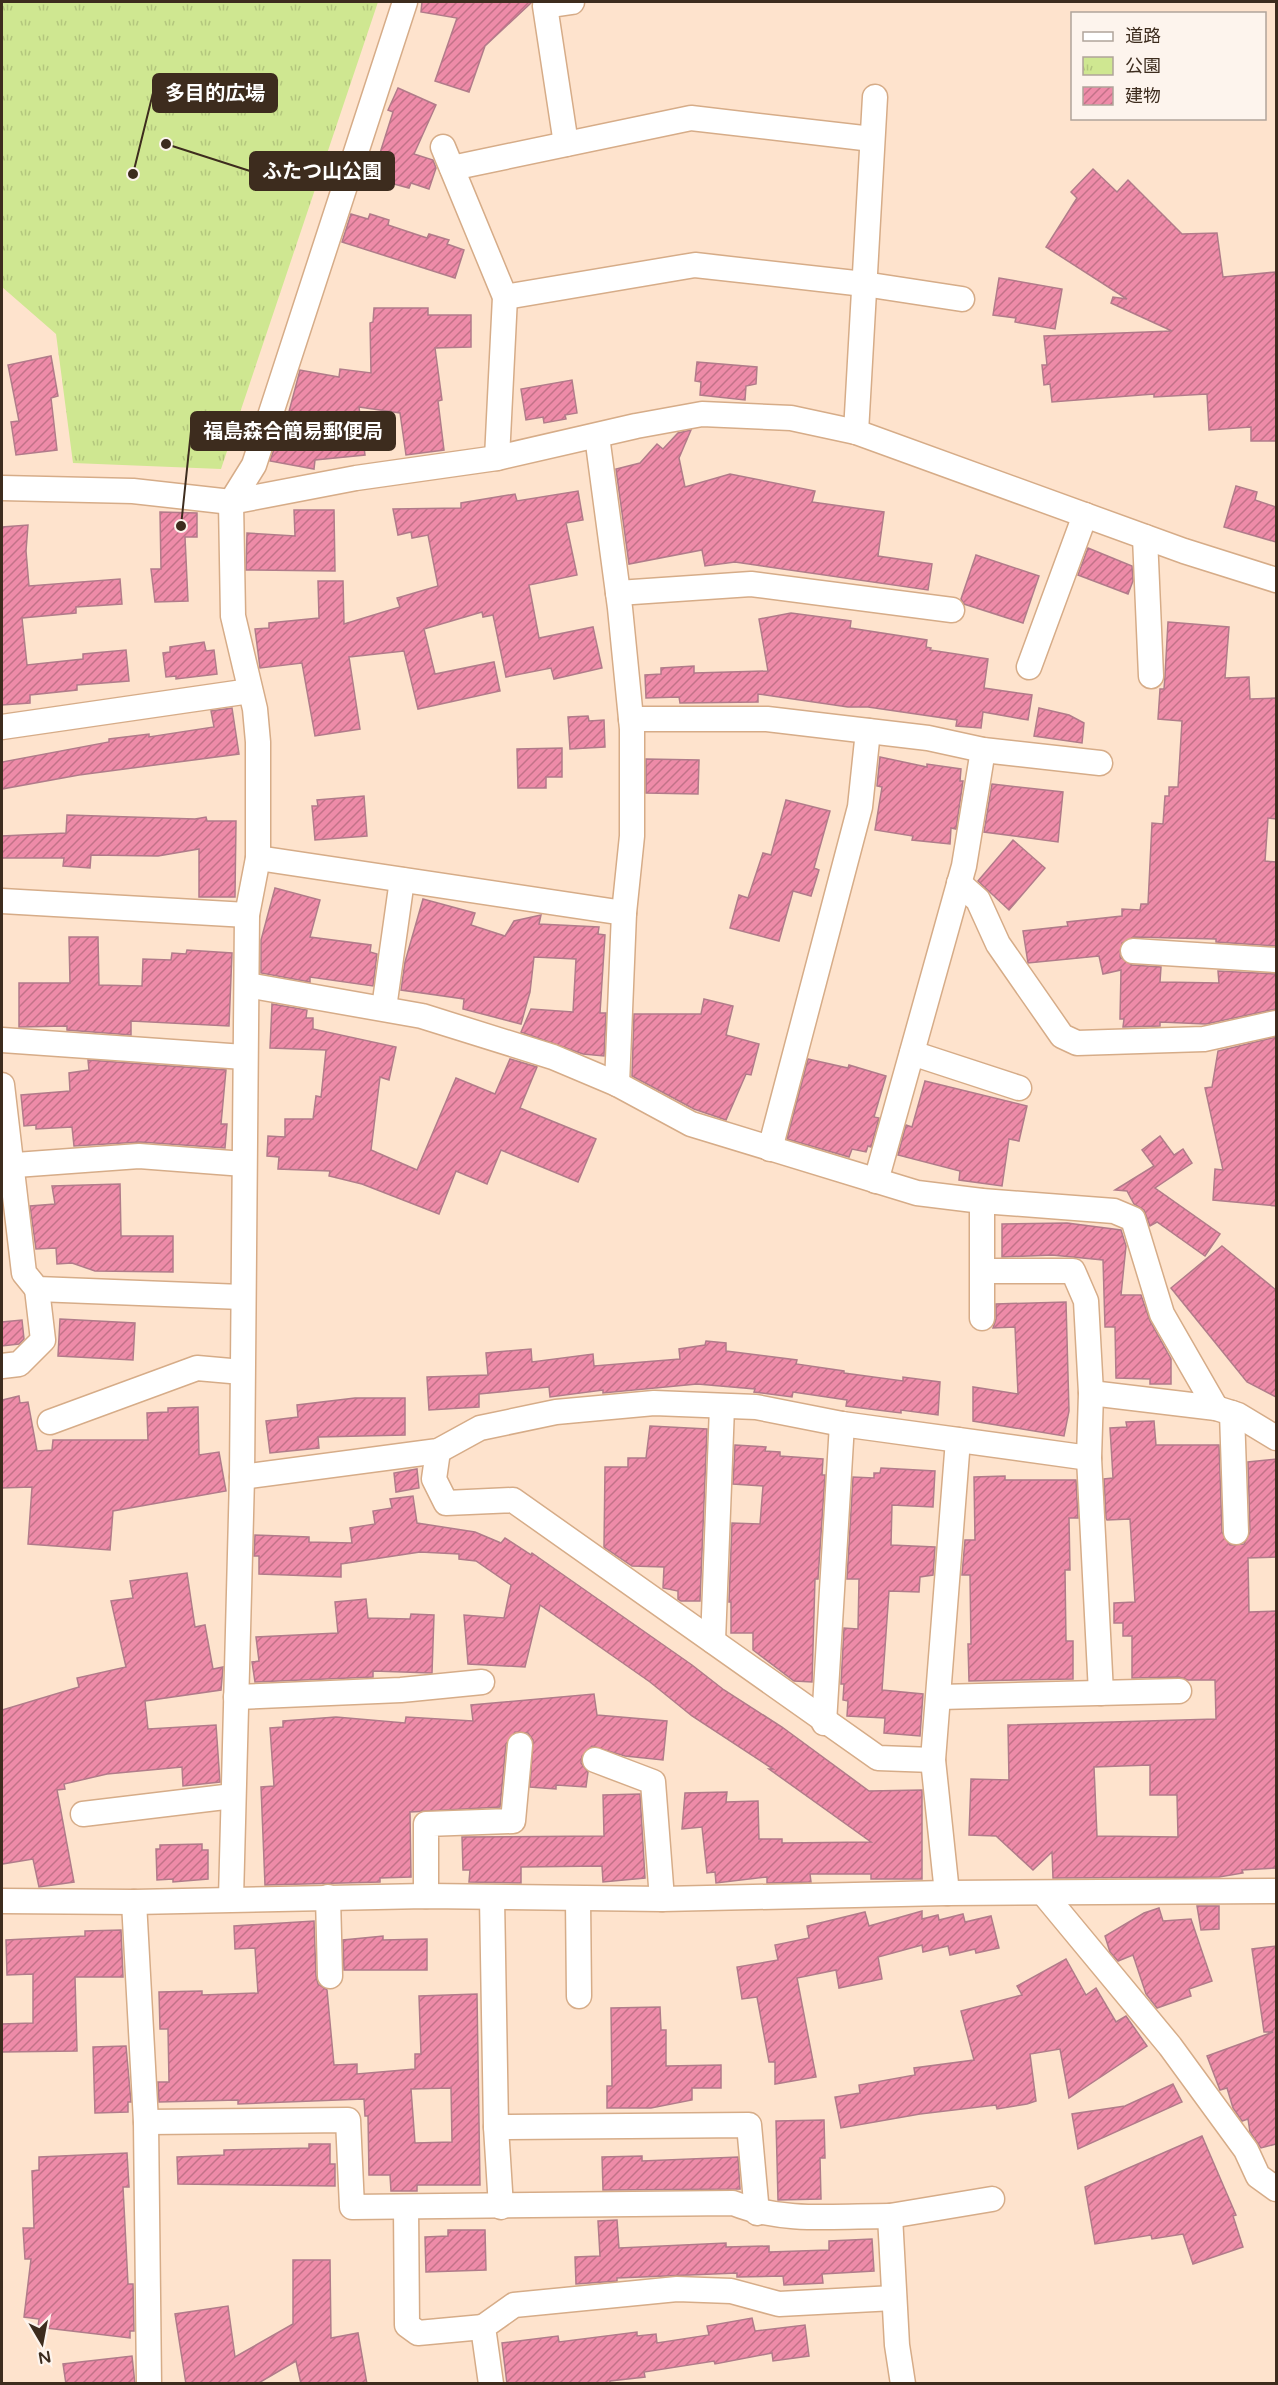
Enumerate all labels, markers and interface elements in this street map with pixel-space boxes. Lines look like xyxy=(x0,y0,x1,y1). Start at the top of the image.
legend xyxy=(1071,12,1266,120)
text: 道路 xyxy=(1125,25,1161,47)
text: 公園 xyxy=(1125,55,1161,77)
callout: 多目的広場 xyxy=(153,74,277,112)
text: 多目的広場 xyxy=(165,82,265,106)
text: 建物 xyxy=(1125,85,1161,107)
callout: ふたつ山公園 xyxy=(250,152,394,190)
text: ふたつ山公園 xyxy=(262,160,382,184)
callout: 福島森合簡易郵便局 xyxy=(191,412,395,450)
text: 福島森合簡易郵便局 xyxy=(203,420,383,444)
north arrow xyxy=(12,2313,72,2373)
text: N xyxy=(36,2346,52,2368)

